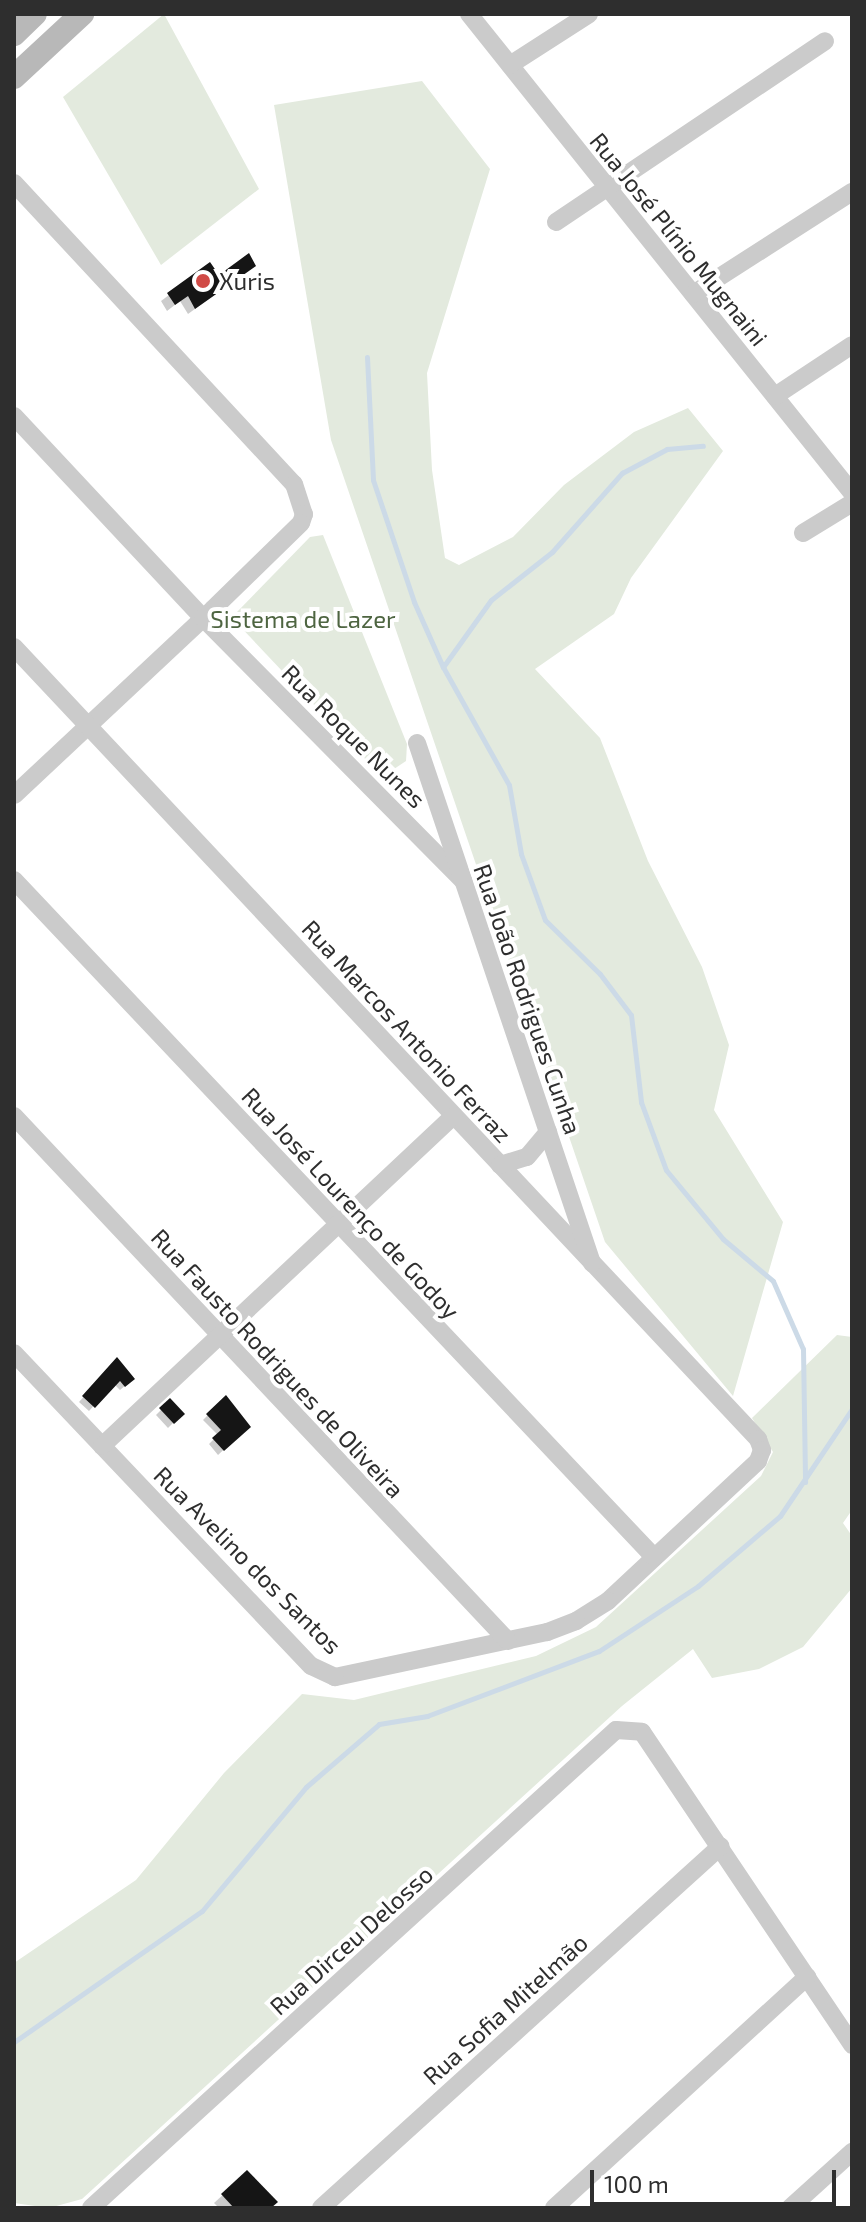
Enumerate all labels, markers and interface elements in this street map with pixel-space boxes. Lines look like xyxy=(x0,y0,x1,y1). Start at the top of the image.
street label: Rua José Plínio Mugnaini xyxy=(584,126,774,352)
place label: Xuris xyxy=(219,267,275,295)
marker: Xuris xyxy=(194,272,212,290)
park label: Sistema de Lazer xyxy=(210,605,396,633)
street label: Rua Roque Nunes xyxy=(276,658,432,814)
street label: Rua João Rodrigues Cunha xyxy=(468,860,588,1138)
street label: Rua Marcos Antonio Ferraz xyxy=(296,914,518,1148)
street label: Rua José Lourenço de Godoy xyxy=(236,1081,466,1325)
street label: Rua Fausto Rodrigues de Oliveira xyxy=(146,1223,410,1503)
street label: Rua Avelino dos Santos xyxy=(148,1460,348,1660)
street label: Rua Dirceu Delosso xyxy=(264,1859,438,2021)
street label: Rua Sofia Mitelmão xyxy=(417,1928,593,2090)
scale bar xyxy=(594,2154,840,2204)
text: 100 m xyxy=(604,2169,669,2198)

